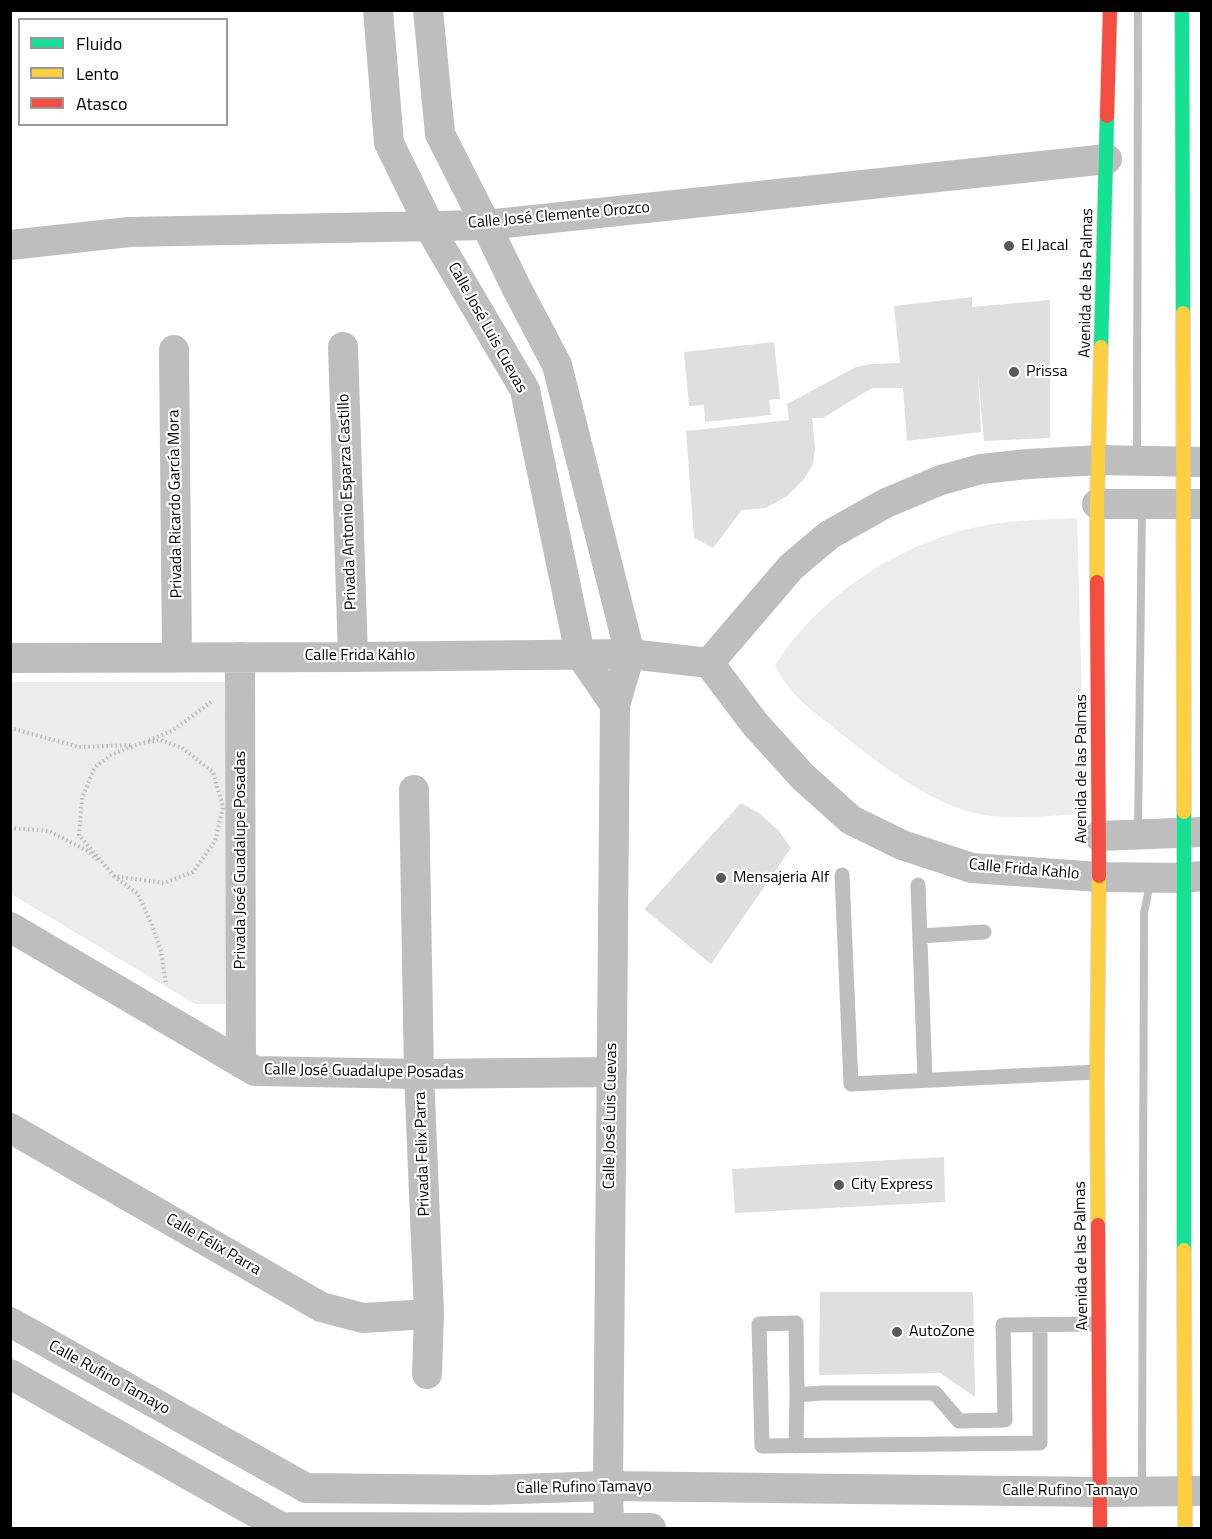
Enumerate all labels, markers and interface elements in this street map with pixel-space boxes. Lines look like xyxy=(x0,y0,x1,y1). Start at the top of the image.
legend xyxy=(18,18,228,126)
text: Fluido xyxy=(76,30,122,57)
text: Lento xyxy=(76,60,119,87)
text: Atasco xyxy=(76,90,127,117)
street label: Calle José Clemente Orozco xyxy=(467,198,651,234)
street label: Avenida de las Palmas xyxy=(1076,208,1098,358)
place label: El Jacal xyxy=(1021,236,1068,256)
marker: El Jacal xyxy=(1002,239,1016,253)
street label: Calle José Luis Cuevas xyxy=(443,259,531,397)
place label: Prissa xyxy=(1026,362,1067,382)
marker: Prissa xyxy=(1007,365,1021,379)
street label: Privada Antonio Esparza Castillo xyxy=(335,393,361,611)
street label: Privada Ricardo García Mora xyxy=(165,409,187,599)
street label: Calle Frida Kahlo xyxy=(305,646,415,666)
street label: Avenida de las Palmas xyxy=(1072,694,1092,844)
street label: Privada José Guadalupe Posadas xyxy=(231,751,251,969)
street label: Calle Frida Kahlo xyxy=(968,856,1080,884)
place label: Mensajeria Alf xyxy=(733,868,829,888)
marker: Mensajeria Alf xyxy=(714,871,728,885)
street label: Calle José Luis Cuevas xyxy=(600,1043,622,1189)
street label: Calle José Guadalupe Posadas xyxy=(264,1061,464,1083)
street label: Privada Felix Parra xyxy=(411,1091,435,1217)
place label: City Express xyxy=(851,1175,933,1195)
marker: City Express xyxy=(832,1178,846,1192)
street label: Avenida de las Palmas xyxy=(1071,1181,1093,1331)
street label: Calle Félix Parra xyxy=(162,1210,264,1280)
place label: AutoZone xyxy=(909,1322,975,1342)
marker: AutoZone xyxy=(890,1325,904,1339)
street label: Calle Rufino Tamayo xyxy=(45,1337,173,1419)
street label: Calle Rufino Tamayo xyxy=(516,1477,652,1499)
street label: Calle Rufino Tamayo xyxy=(1002,1481,1138,1501)

